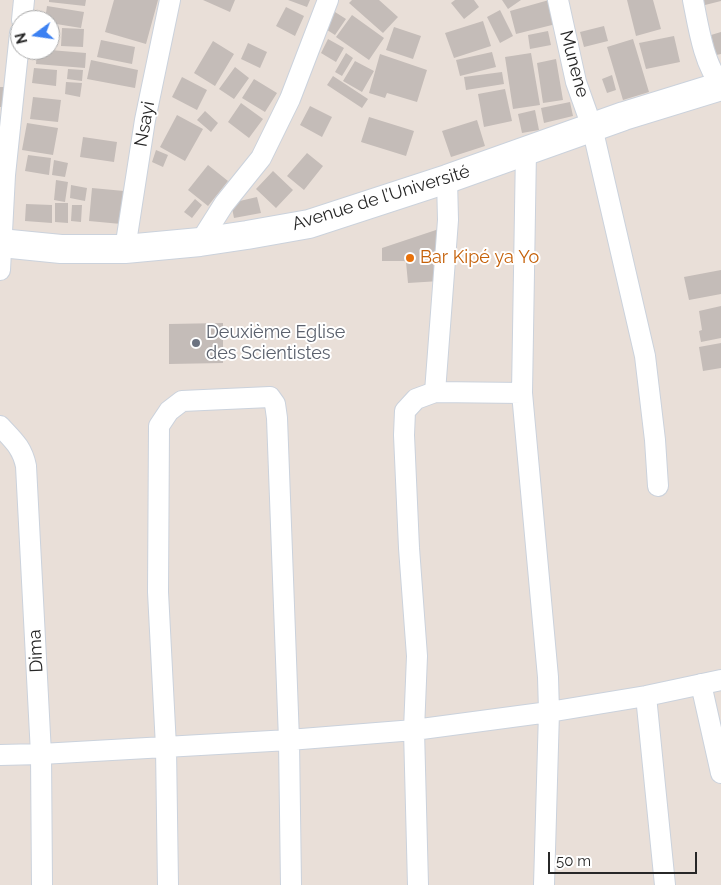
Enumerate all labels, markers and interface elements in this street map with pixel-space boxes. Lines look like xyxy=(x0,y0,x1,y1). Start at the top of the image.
north arrow xyxy=(10,10,60,60)
street label: Munene xyxy=(555,28,593,100)
text: N xyxy=(12,31,30,46)
street label: Nsayi xyxy=(130,100,160,148)
street label: Avenue de l’Université xyxy=(290,161,472,235)
place label: Bar Kipé ya Yo xyxy=(420,247,539,269)
marker: Bar Kipé ya Yo xyxy=(404,252,416,264)
place label: Deuxième Eglise des Scientistes xyxy=(206,322,345,364)
marker: Deuxième Eglise des Scientistes xyxy=(190,337,202,349)
street label: Dima xyxy=(24,629,48,673)
scale bar xyxy=(551,842,700,874)
text: 50 m xyxy=(556,852,591,870)

